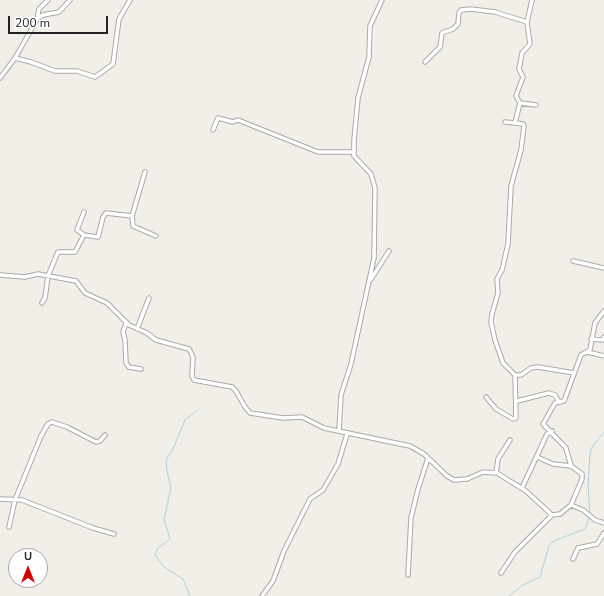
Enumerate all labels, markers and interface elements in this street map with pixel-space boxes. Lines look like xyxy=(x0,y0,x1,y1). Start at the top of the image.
scale bar xyxy=(10,8,110,34)
text: 200 m xyxy=(15,15,50,31)
north arrow xyxy=(8,548,48,588)
text: U xyxy=(24,549,32,564)

